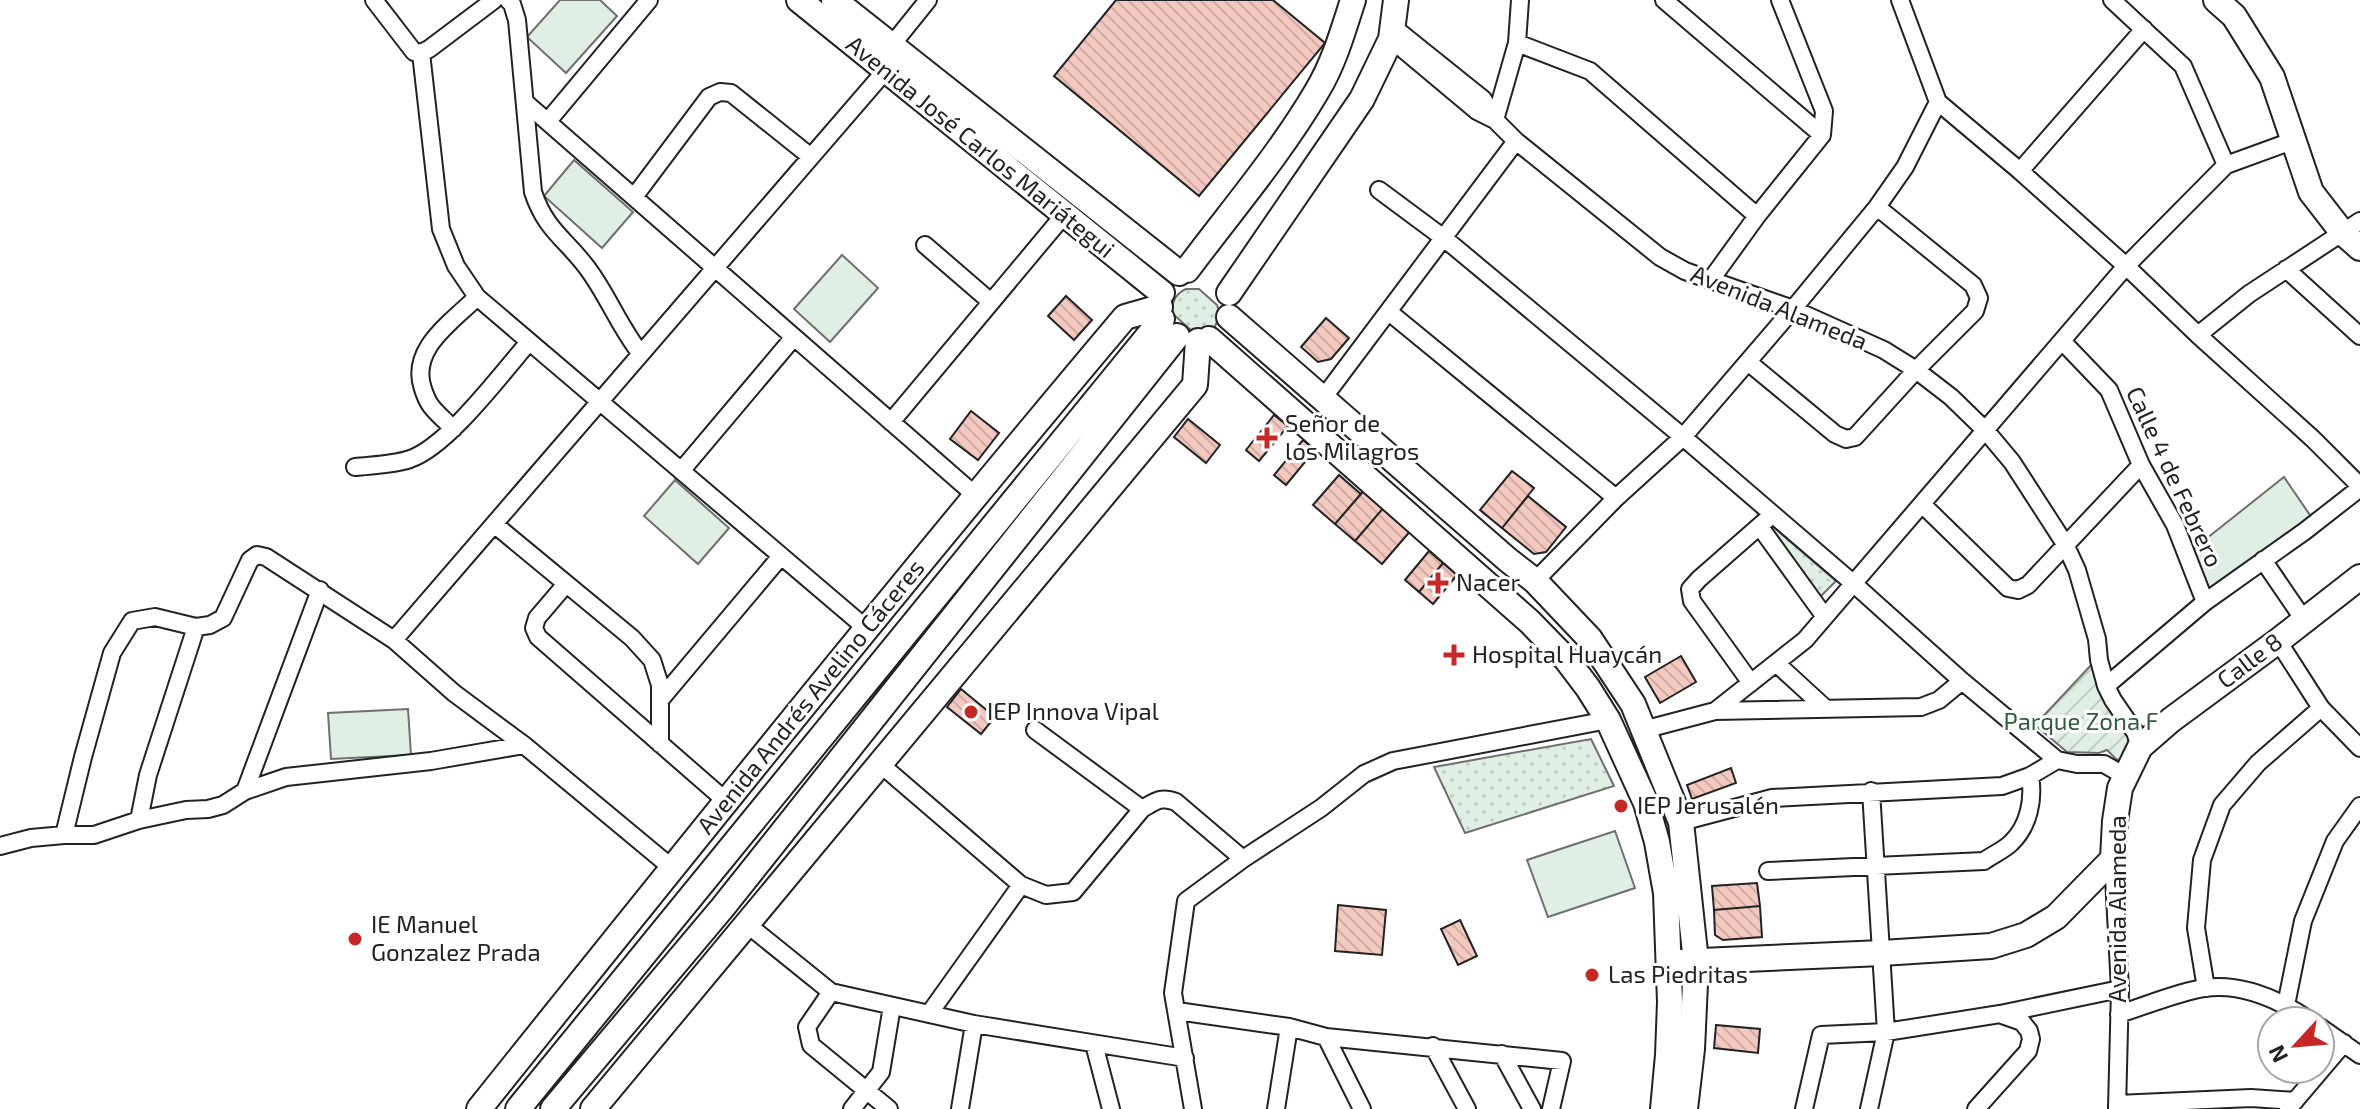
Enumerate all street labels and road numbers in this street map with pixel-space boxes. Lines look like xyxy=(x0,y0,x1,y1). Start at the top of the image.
street label: Avenida José Carlos Mariátegui xyxy=(841,29,1121,263)
street label: Avenida Alameda xyxy=(1687,258,1872,355)
street label: Calle 4 de Febrero xyxy=(2121,382,2230,571)
street label: Avenida Andrés Avelino Cáceres xyxy=(690,553,930,839)
street label: Calle 8 xyxy=(2211,626,2287,694)
street label: Avenida Alameda xyxy=(2102,815,2131,1003)

